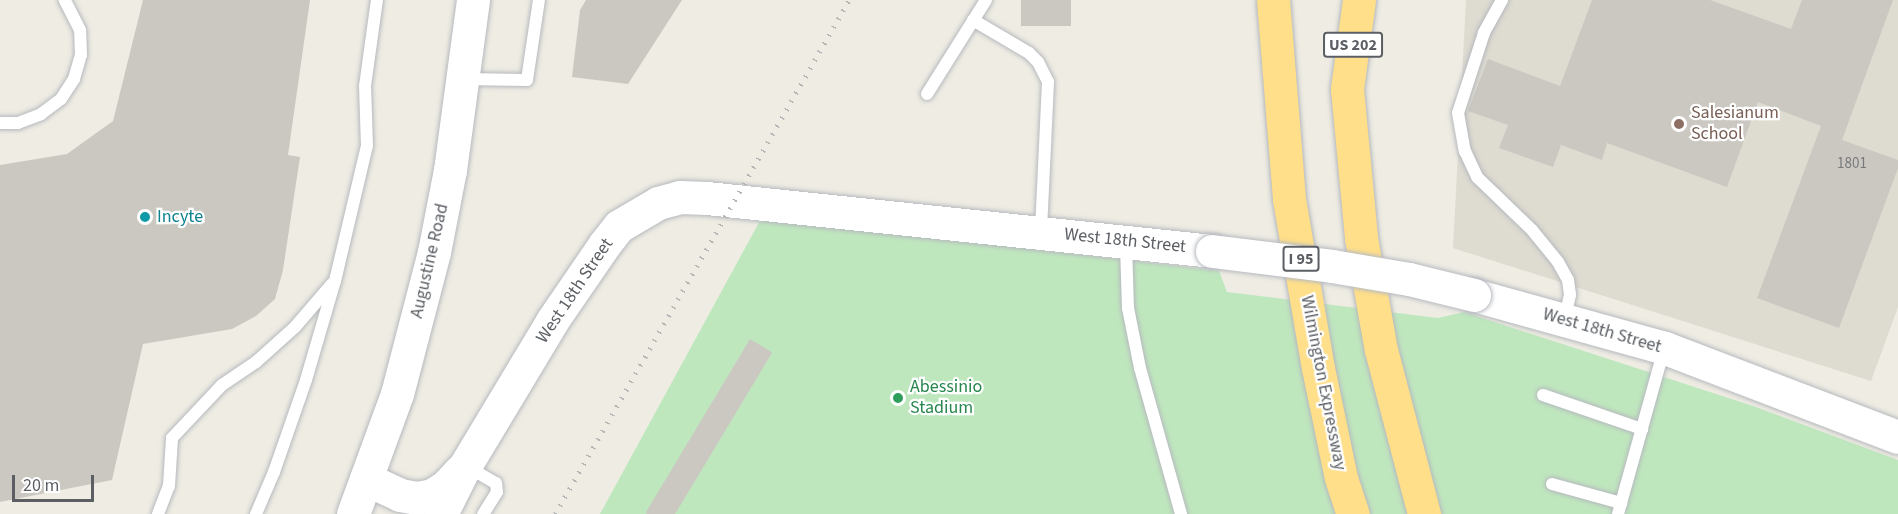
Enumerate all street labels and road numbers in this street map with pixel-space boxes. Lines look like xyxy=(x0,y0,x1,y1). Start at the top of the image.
road number: US 202 xyxy=(1323,32,1383,58)
street label: Augustine Road xyxy=(406,202,454,320)
street label: West 18th Street xyxy=(1063,224,1187,258)
street label: West 18th Street xyxy=(532,234,618,348)
road number: I 95 xyxy=(1282,246,1320,272)
street label: Wilmington Expressway xyxy=(1295,294,1351,472)
street label: West 18th Street xyxy=(1540,304,1664,358)

